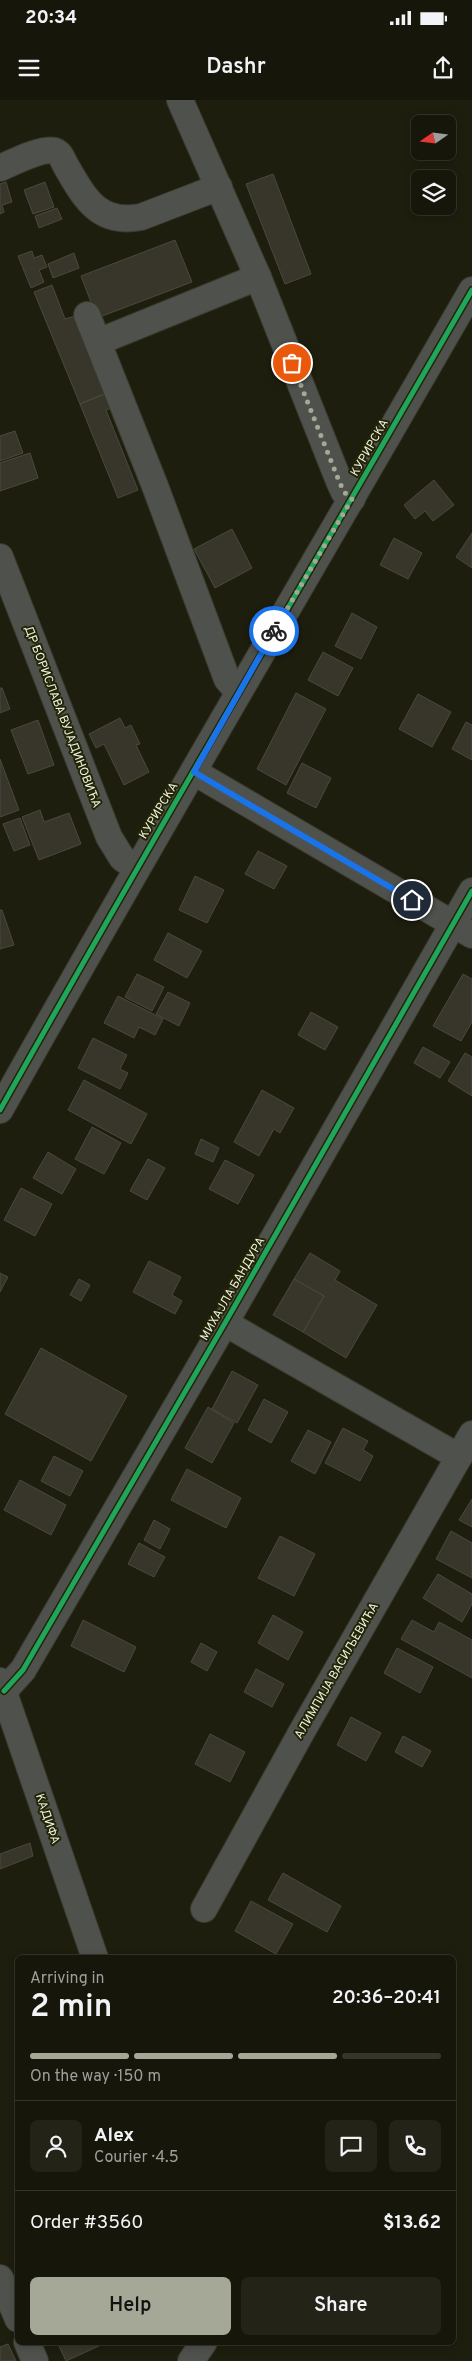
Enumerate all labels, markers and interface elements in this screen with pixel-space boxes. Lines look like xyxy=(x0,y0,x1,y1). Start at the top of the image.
text: 20:34 xyxy=(25,6,77,30)
icon: menu xyxy=(15,54,43,82)
text: Dashr xyxy=(206,54,266,81)
icon: share xyxy=(429,54,457,82)
north arrow xyxy=(411,115,456,160)
map controls xyxy=(411,115,456,215)
button: layers xyxy=(411,170,456,215)
pin xyxy=(271,342,313,384)
icon: bag xyxy=(278,349,306,377)
street label: КУРИРСКА xyxy=(347,417,393,479)
courier xyxy=(249,606,299,656)
icon: bike xyxy=(260,617,288,645)
street label: ДР БОРИСЛАВА ВУЈАДИНОВИЋА xyxy=(20,624,104,810)
street label: КУРИРСКА xyxy=(136,780,182,842)
pin xyxy=(391,879,433,921)
icon: home xyxy=(398,886,426,914)
street label: МИХАЈЛА БАНДУРА xyxy=(197,1234,269,1344)
street label: АЛИМПИЈА ВАСИЉЕВИЋА xyxy=(291,1600,383,1742)
street label: КАДИФА xyxy=(31,1792,63,1846)
text: Arriving in xyxy=(30,1969,105,1989)
text: 20:36–20:41 xyxy=(332,1986,441,2010)
text: 2 min xyxy=(30,1988,112,2028)
text: On the way · 150 m xyxy=(30,2067,161,2087)
button: person xyxy=(30,2120,82,2172)
button: chat xyxy=(325,2120,377,2172)
button: phone xyxy=(389,2120,441,2172)
text: Alex xyxy=(94,2124,134,2148)
text: Courier · 4.5 xyxy=(94,2148,179,2168)
text: Order #3560 xyxy=(30,2211,144,2235)
text: $13.62 xyxy=(383,2211,441,2235)
button: Help xyxy=(30,2277,231,2335)
button: Share xyxy=(241,2277,441,2335)

